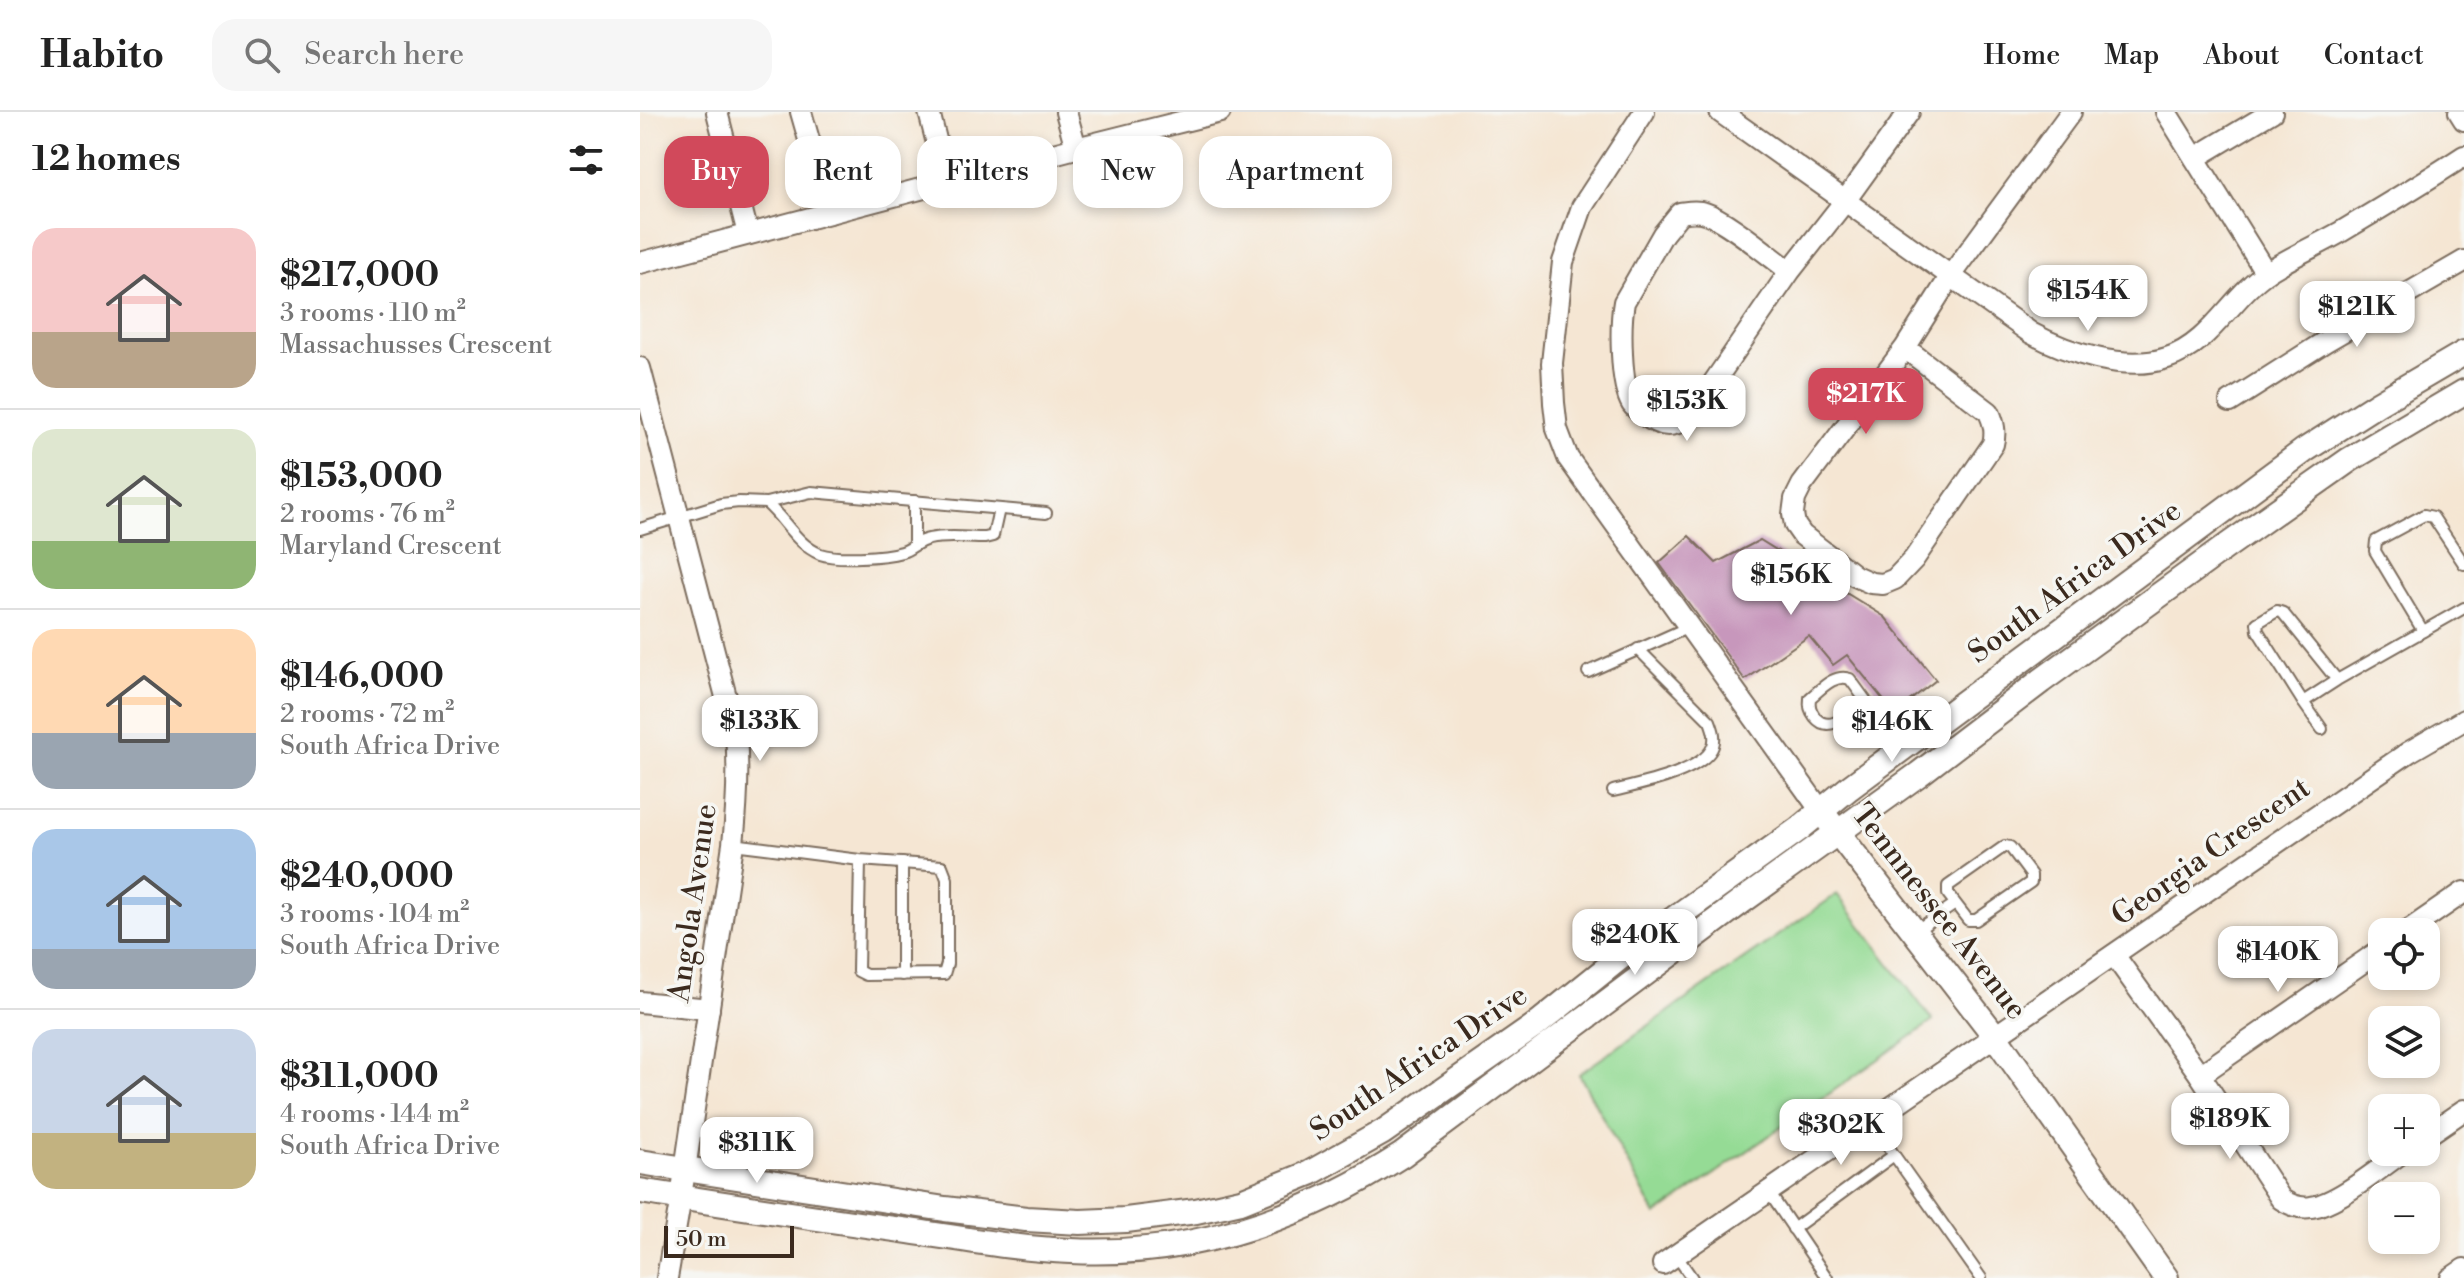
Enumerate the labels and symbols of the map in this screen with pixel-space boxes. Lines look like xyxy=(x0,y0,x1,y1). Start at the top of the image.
pin: $154K xyxy=(2032,265,2144,333)
pin: $121K xyxy=(2301,281,2413,349)
pin: $217K xyxy=(1810,368,1922,436)
pin: $153K xyxy=(1631,375,1743,443)
street label: South Africa Drive xyxy=(1961,492,2189,672)
pin: $156K xyxy=(1735,549,1847,617)
pin: $133K xyxy=(704,695,816,763)
pin: $146K xyxy=(1836,696,1948,764)
street label: Georgia Crescent xyxy=(2104,769,2318,935)
street label: Tennnessee Avenue xyxy=(1843,796,2035,1028)
street label: Angola Avenue xyxy=(660,801,726,1006)
pin: $240K xyxy=(1579,909,1691,977)
pin: $140K xyxy=(2222,926,2334,994)
street label: South Africa Drive xyxy=(1303,976,1535,1150)
pin: $189K xyxy=(2174,1093,2286,1161)
pin: $302K xyxy=(1785,1099,1897,1167)
pin: $311K xyxy=(701,1117,813,1185)
scale bar xyxy=(664,1222,794,1258)

